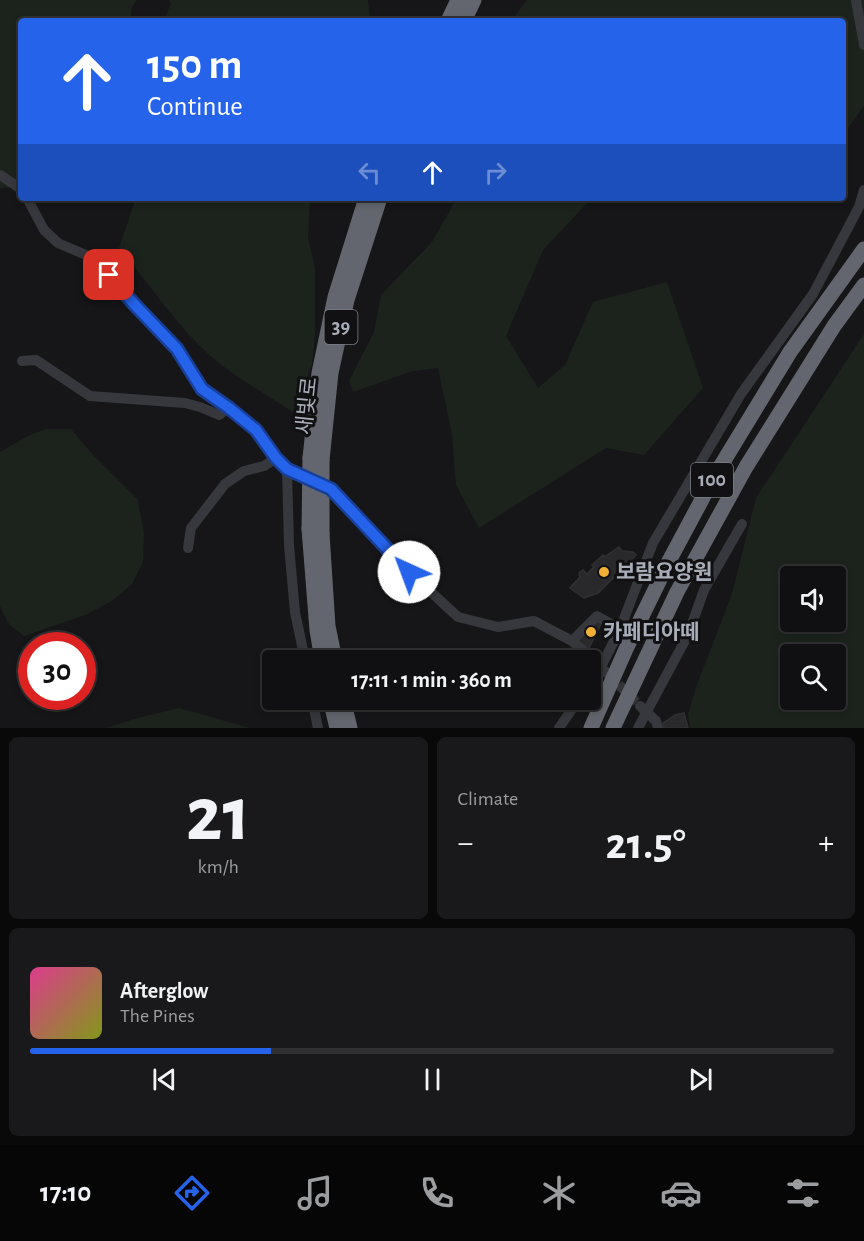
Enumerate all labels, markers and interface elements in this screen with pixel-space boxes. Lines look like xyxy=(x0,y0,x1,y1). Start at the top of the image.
icon: ahead xyxy=(48,42,126,120)
text: 150 m xyxy=(147,44,242,86)
text: Continue xyxy=(147,93,243,120)
icon: left xyxy=(353,156,386,189)
icon: ahead xyxy=(416,156,449,189)
icon: right xyxy=(479,156,512,189)
pin xyxy=(83,249,134,300)
icon: arrive xyxy=(92,258,125,291)
road number: 39 xyxy=(324,310,358,344)
street label: 새빛로 xyxy=(293,376,320,436)
road number: 100 xyxy=(691,463,733,497)
position arrow xyxy=(377,540,441,604)
place label: 보람요양원 xyxy=(616,561,713,583)
marker: 보람요양원 xyxy=(597,565,611,579)
map controls xyxy=(780,566,846,710)
button: sound xyxy=(780,566,846,632)
place label: 카페디아떼 xyxy=(603,621,700,643)
marker: 카페디아떼 xyxy=(584,625,598,639)
speed limit sign: 30 xyxy=(18,632,96,710)
button: search xyxy=(780,644,846,710)
text: 17:11 · 1 min · 360 m xyxy=(351,669,512,691)
text: 21 xyxy=(186,777,251,855)
text: Climate xyxy=(458,789,518,809)
text: 21.5° xyxy=(606,822,686,867)
text: − xyxy=(458,827,473,860)
text: + xyxy=(818,827,834,860)
text: km/h xyxy=(198,857,239,877)
text: Afterglow xyxy=(120,980,208,1002)
text: The Pines xyxy=(120,1006,195,1026)
icon: previous xyxy=(148,1063,181,1096)
icon: pause xyxy=(416,1063,449,1096)
icon: next xyxy=(684,1063,717,1096)
icon: directions xyxy=(171,1172,213,1214)
icon: music xyxy=(294,1172,336,1214)
icon: phone xyxy=(416,1172,458,1214)
icon: climate xyxy=(538,1172,580,1214)
icon: car xyxy=(660,1172,702,1214)
icon: filters xyxy=(782,1172,824,1214)
text: 17:10 xyxy=(40,1179,91,1206)

